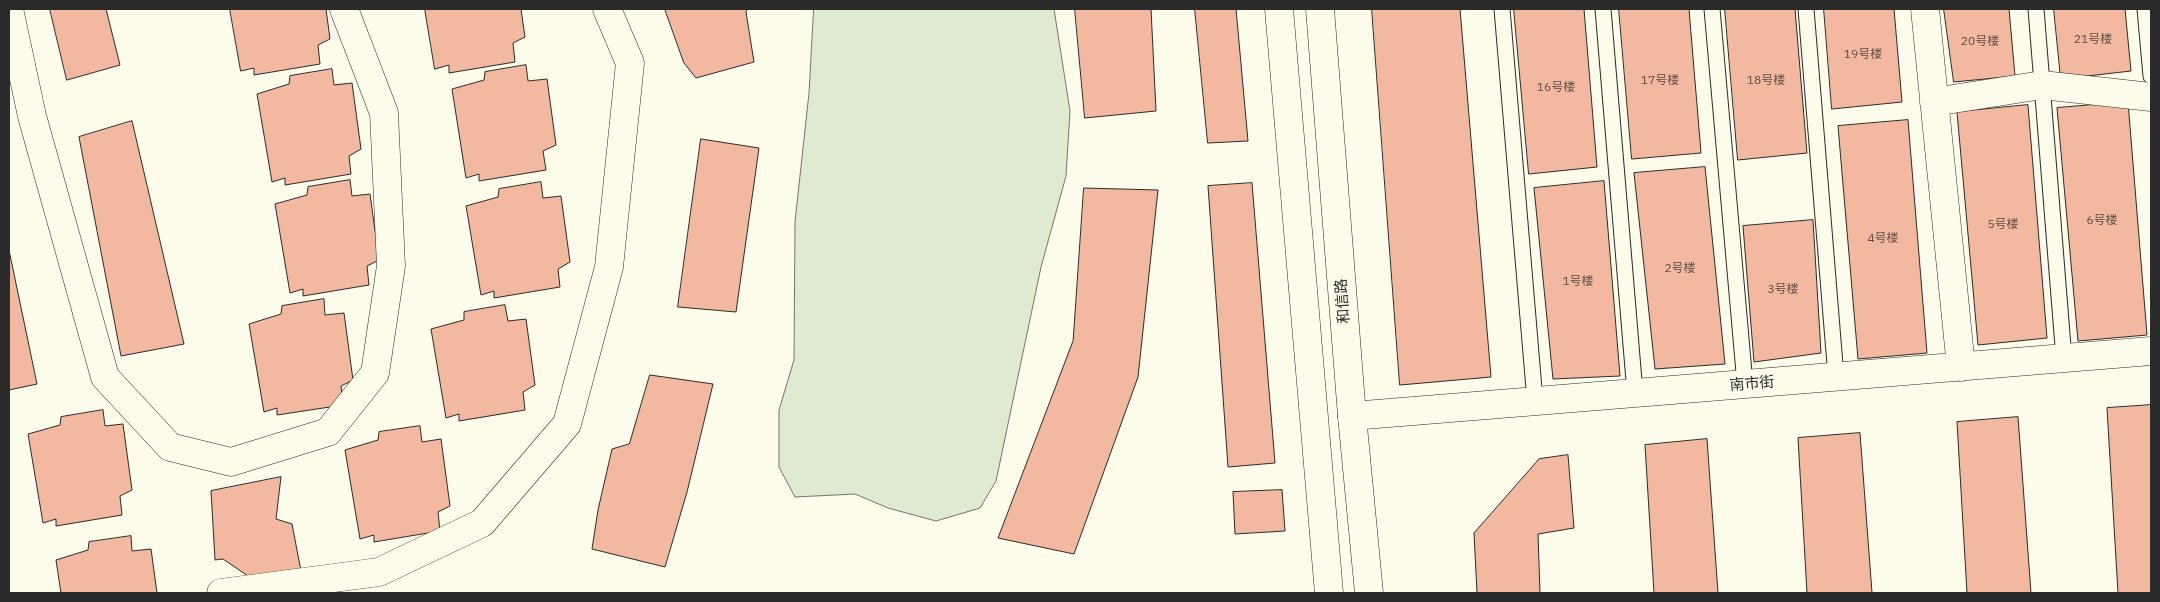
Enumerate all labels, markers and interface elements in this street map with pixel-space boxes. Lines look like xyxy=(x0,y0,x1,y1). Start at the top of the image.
house number: 21号楼 xyxy=(2074,33,2112,47)
house number: 20号楼 xyxy=(1961,35,1999,49)
house number: 19号楼 xyxy=(1844,48,1882,62)
house number: 17号楼 xyxy=(1641,74,1679,88)
house number: 18号楼 xyxy=(1747,74,1785,88)
house number: 16号楼 xyxy=(1537,81,1575,95)
house number: 6号楼 xyxy=(2086,214,2118,228)
house number: 5号楼 xyxy=(1987,218,2019,232)
house number: 4号楼 xyxy=(1867,232,1899,246)
house number: 2号楼 xyxy=(1664,262,1696,276)
house number: 1号楼 xyxy=(1562,275,1594,289)
street label: 和信路 xyxy=(1332,278,1354,324)
house number: 3号楼 xyxy=(1767,283,1799,297)
street label: 南市街 xyxy=(1729,373,1775,395)

